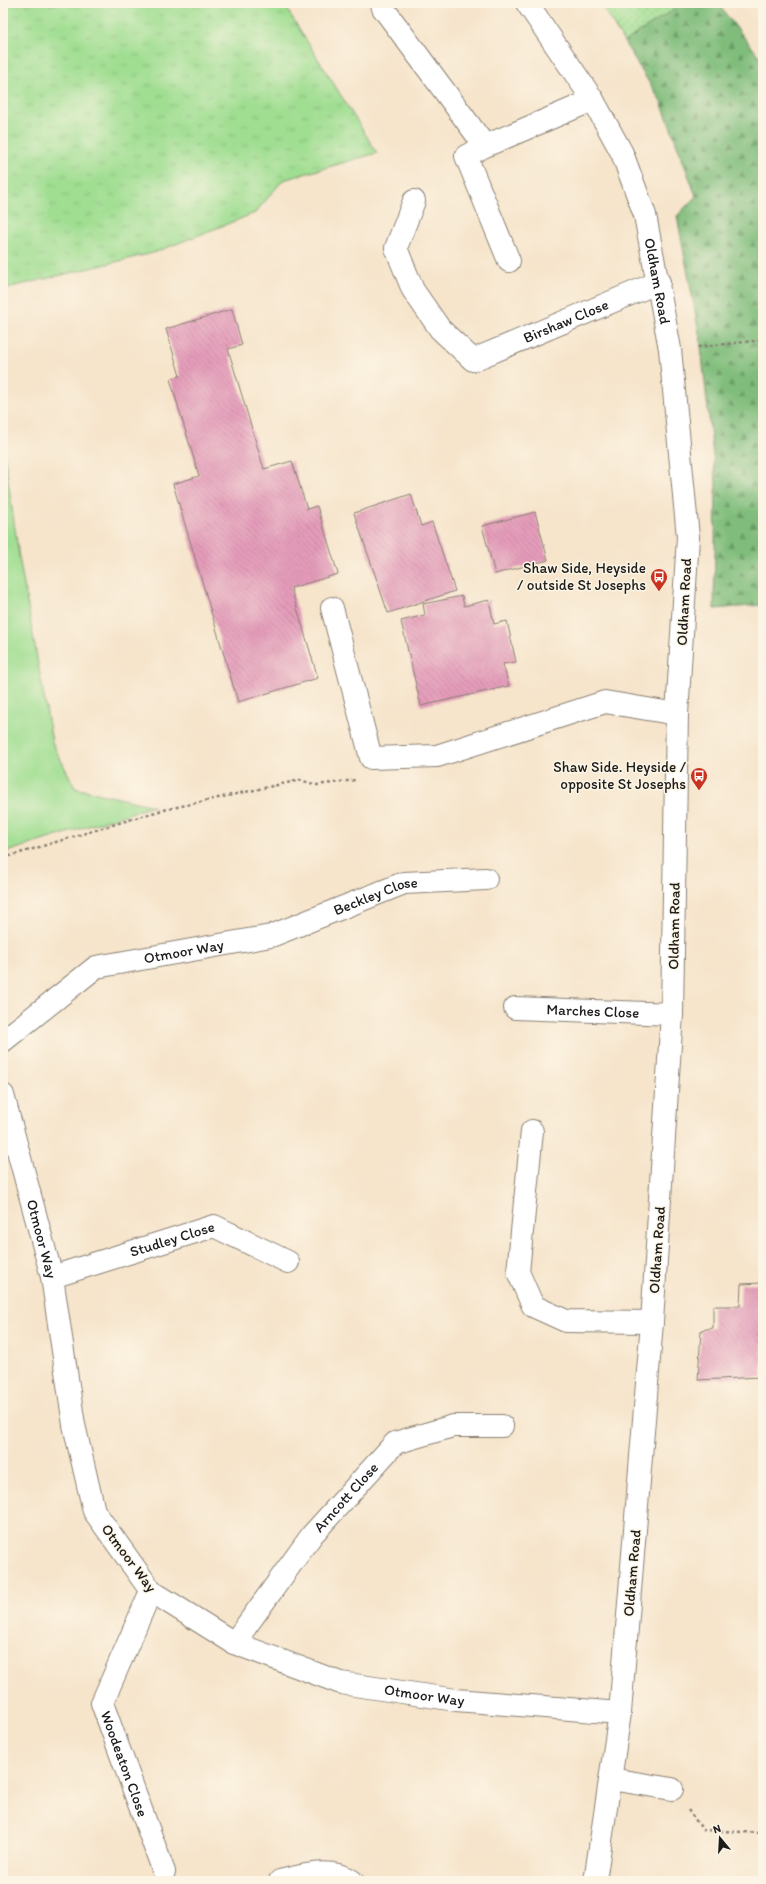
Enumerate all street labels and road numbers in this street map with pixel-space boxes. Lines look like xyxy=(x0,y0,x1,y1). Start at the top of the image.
street label: Oldham Road xyxy=(640,236,674,326)
street label: Birshaw Close xyxy=(521,295,611,347)
street label: Oldham Road xyxy=(673,558,695,646)
street label: Beckley Close xyxy=(331,873,418,919)
street label: Oldham Road xyxy=(664,882,684,970)
street label: Otmoor Way xyxy=(142,936,225,967)
street label: Marches Close xyxy=(546,1000,640,1022)
street label: Otmoor Way xyxy=(23,1197,61,1280)
street label: Oldham Road xyxy=(645,1206,669,1294)
street label: Studley Close xyxy=(128,1217,217,1261)
street label: Arncott Close xyxy=(310,1459,382,1536)
street label: Otmoor Way xyxy=(97,1520,161,1596)
street label: Oldham Road xyxy=(619,1529,645,1617)
street label: Otmoor Way xyxy=(383,1680,465,1710)
street label: Woodeaton Close xyxy=(97,1708,152,1819)

